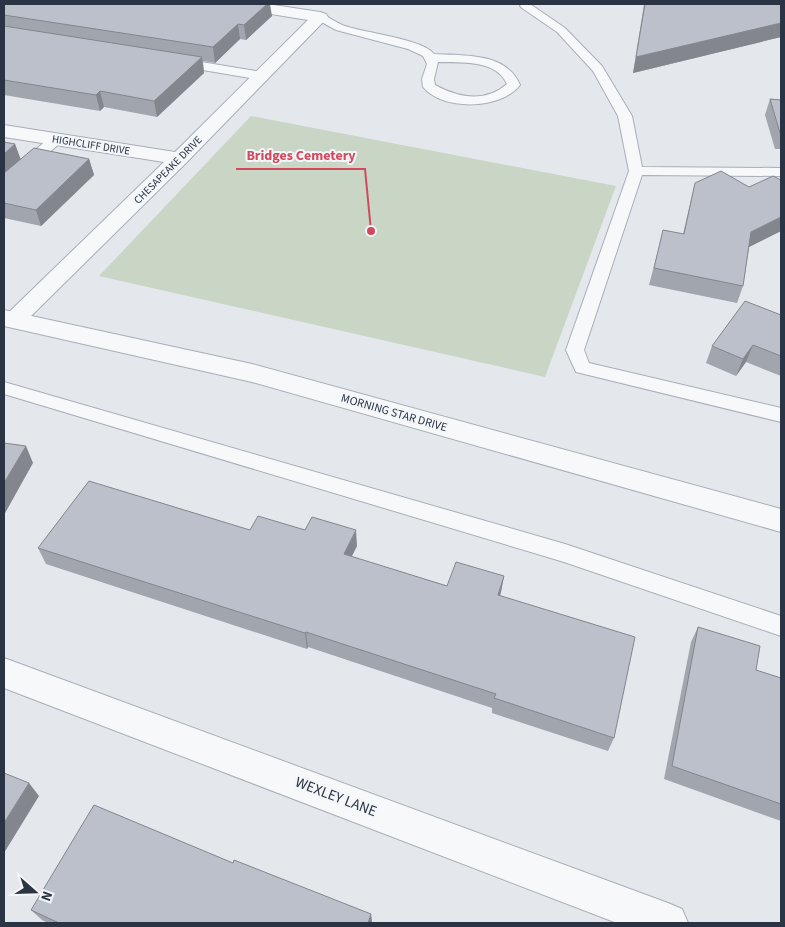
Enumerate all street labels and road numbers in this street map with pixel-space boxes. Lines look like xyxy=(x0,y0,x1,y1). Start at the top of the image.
street label: HIGHCLIFF DRIVE xyxy=(51,131,131,159)
street label: CHESAPEAKE DRIVE xyxy=(131,132,206,207)
street label: MORNING STAR DRIVE xyxy=(339,390,449,436)
street label: WEXLEY LANE xyxy=(292,772,380,822)

